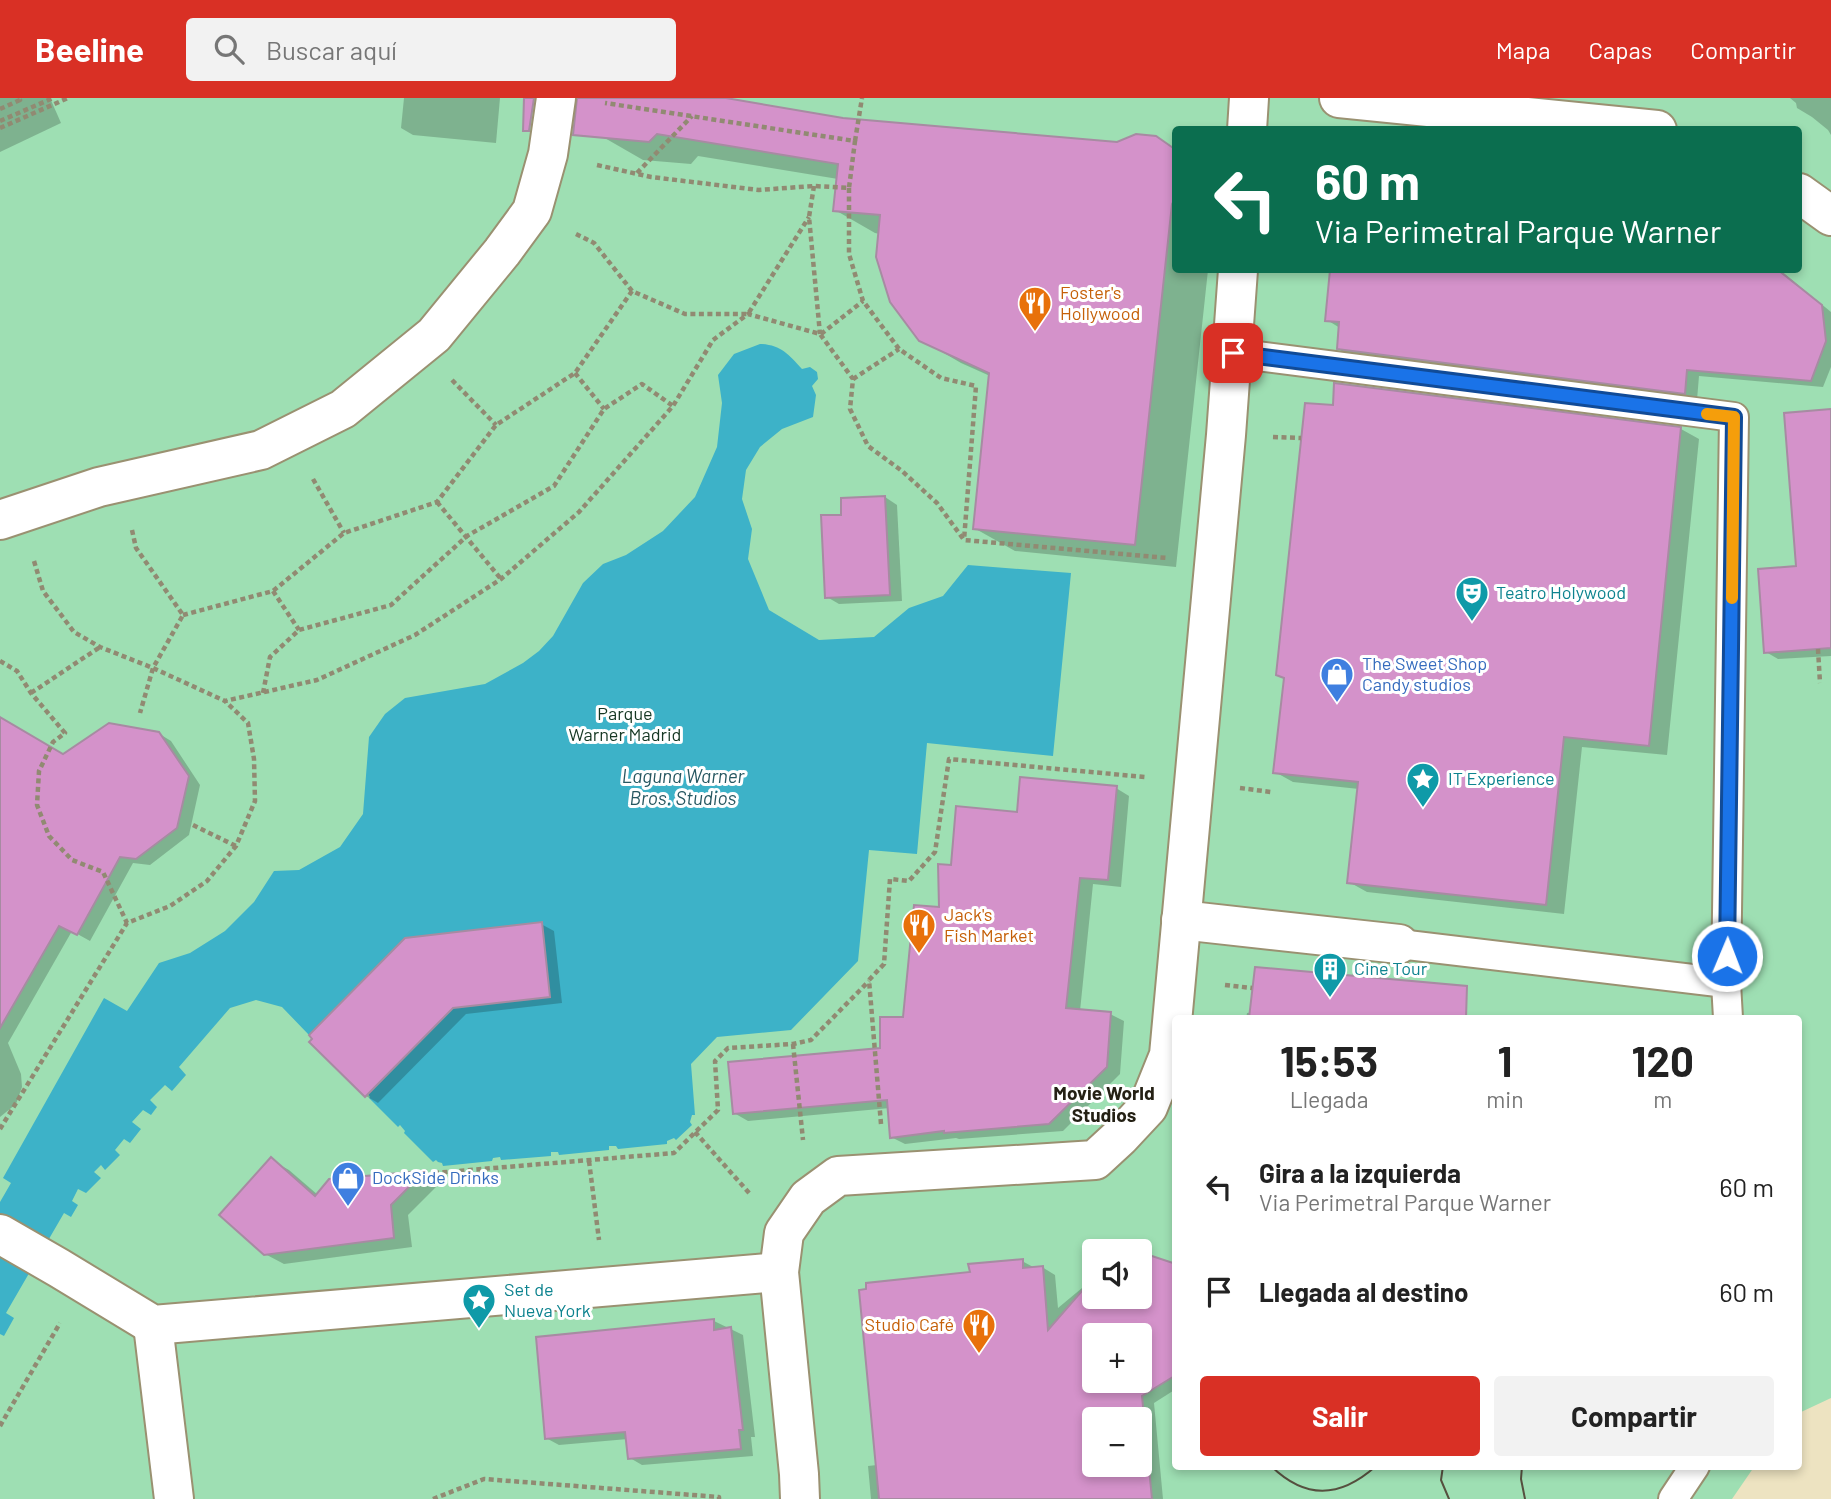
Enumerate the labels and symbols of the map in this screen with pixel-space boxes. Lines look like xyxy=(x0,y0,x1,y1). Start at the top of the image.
place label: Foster's Hollywood xyxy=(1060,281,1140,324)
restaurant icon: Foster's Hollywood xyxy=(1016,284,1054,333)
pin xyxy=(1203,323,1263,383)
theatre icon: Teatro Holywood xyxy=(1453,574,1491,623)
place label: Teatro Holywood xyxy=(1496,581,1626,603)
place label: The Sweet Shop Candy studios xyxy=(1362,652,1487,695)
shop icon: The Sweet Shop Candy studios xyxy=(1318,655,1356,704)
park label: Parque Warner Madrid xyxy=(569,702,681,745)
place icon: IT Experience xyxy=(1404,760,1442,809)
water label: Laguna Warner Bros. Studios xyxy=(622,764,745,809)
place label: IT Experience xyxy=(1448,767,1555,789)
place label: Jack's Fish Market xyxy=(944,903,1034,946)
restaurant icon: Jack's Fish Market xyxy=(900,906,938,955)
position arrow xyxy=(1690,919,1764,993)
building icon: Cine Tour xyxy=(1311,950,1349,999)
place label: Cine Tour xyxy=(1354,957,1428,979)
district label: Movie World Studios xyxy=(1053,1081,1155,1126)
shop icon: DockSide Drinks xyxy=(329,1159,367,1208)
place label: DockSide Drinks xyxy=(372,1166,499,1188)
place label: Set de Nueva York xyxy=(504,1278,591,1321)
place icon: Set de Nueva York xyxy=(460,1281,498,1330)
restaurant icon: Studio Café xyxy=(960,1306,998,1355)
place label: Studio Café xyxy=(864,1313,954,1335)

